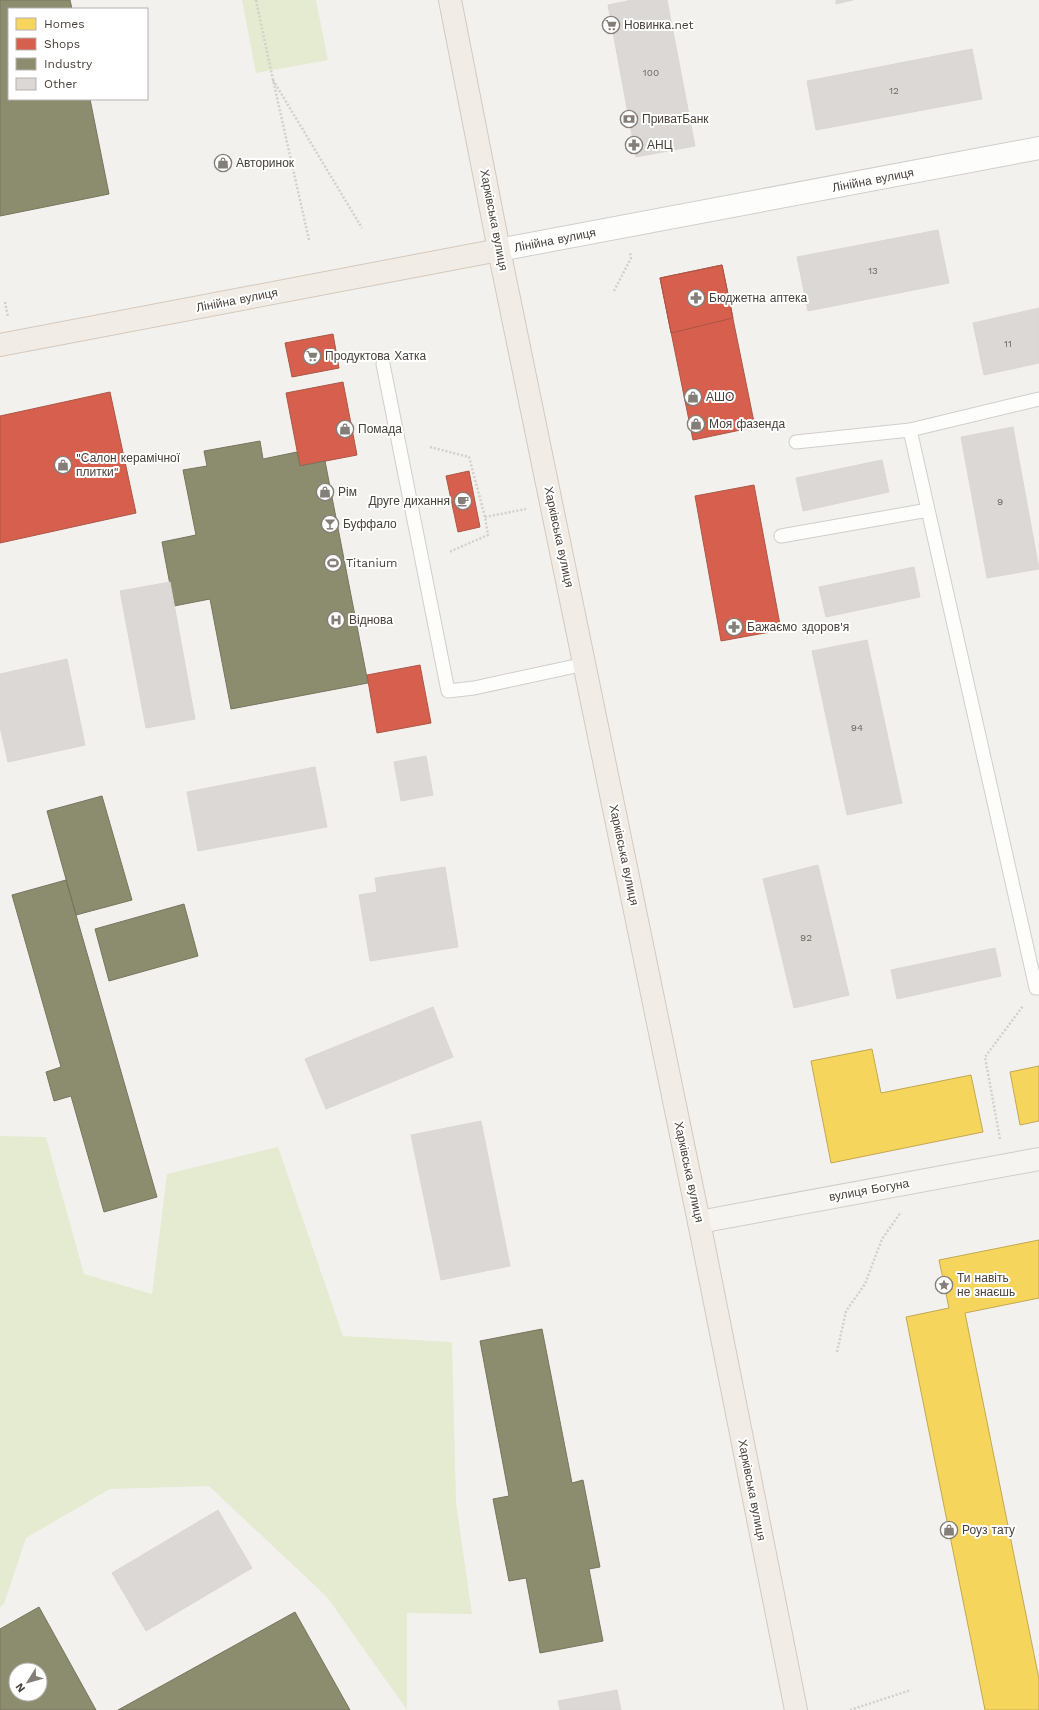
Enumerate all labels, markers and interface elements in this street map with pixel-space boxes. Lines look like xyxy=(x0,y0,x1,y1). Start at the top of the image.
legend xyxy=(8,8,148,100)
supermarket icon: Новинка.net xyxy=(601,15,621,35)
text: Homes xyxy=(44,17,85,31)
place label: Новинка.net xyxy=(624,18,694,32)
text: Shops xyxy=(44,37,80,51)
text: Industry xyxy=(44,57,93,71)
house number: 100 xyxy=(643,67,659,78)
text: Other xyxy=(44,77,77,91)
house number: 12 xyxy=(889,85,899,96)
bank icon: ПриватБанк xyxy=(619,109,639,129)
place label: ПриватБанк xyxy=(642,112,709,126)
pharmacy icon: АНЦ xyxy=(624,135,644,155)
place label: АНЦ xyxy=(647,138,673,152)
shop icon: Авторинок xyxy=(213,153,233,173)
place label: Авторинок xyxy=(236,156,295,170)
street label: Лінійна вулиця xyxy=(831,165,915,195)
street label: Харківська вулиця xyxy=(477,168,511,272)
street label: Лінійна вулиця xyxy=(513,225,597,255)
house number: 13 xyxy=(868,265,878,276)
street label: Лінійна вулиця xyxy=(195,285,279,315)
pharmacy icon: Бюджетна аптека xyxy=(686,288,706,308)
place label: Бюджетна аптека xyxy=(709,291,808,305)
house number: 11 xyxy=(1004,338,1012,349)
supermarket icon: Продуктова Хатка xyxy=(302,346,322,366)
place label: Продуктова Хатка xyxy=(325,349,427,363)
shop icon: АШО xyxy=(683,387,703,407)
place label: АШО xyxy=(706,390,734,404)
shop icon: Моя фазенда xyxy=(686,414,706,434)
place label: Моя фазенда xyxy=(709,417,785,431)
shop icon: Помада xyxy=(335,419,355,439)
place label: Помада xyxy=(358,422,402,436)
place label: "Салон керамічної плитки" xyxy=(76,451,181,479)
shop icon: "Салон керамічної плитки" xyxy=(53,455,73,475)
shop icon: Рім xyxy=(315,482,335,502)
place label: Рім xyxy=(338,485,357,499)
street label: Харківська вулиця xyxy=(541,485,577,589)
cafe icon: Друге дихання xyxy=(453,491,473,511)
place label: Друге дихання xyxy=(368,494,450,508)
house number: 9 xyxy=(997,496,1003,507)
bar icon: Буффало xyxy=(320,514,340,534)
place label: Буффало xyxy=(343,517,397,531)
sports icon: Titanium xyxy=(323,553,343,573)
place label: Titanium xyxy=(346,556,398,570)
hospital icon: Віднова xyxy=(326,610,346,630)
place label: Віднова xyxy=(349,613,393,627)
pharmacy icon: Бажаємо здоров'я xyxy=(724,617,744,637)
place label: Бажаємо здоров'я xyxy=(747,620,849,634)
house number: 94 xyxy=(851,722,863,733)
street label: Харківська вулиця xyxy=(606,803,642,907)
house number: 92 xyxy=(800,932,812,943)
street label: Харківська вулиця xyxy=(671,1120,707,1224)
street label: вулиця Богуна xyxy=(828,1176,911,1204)
place label: Ти навіть не знаєшь xyxy=(957,1271,1015,1299)
place icon: Ти навіть не знаєшь xyxy=(934,1275,954,1295)
street label: Харківська вулиця xyxy=(735,1438,769,1542)
shop icon: Роуз тату xyxy=(939,1520,959,1540)
place label: Роуз тату xyxy=(962,1523,1015,1537)
north arrow xyxy=(8,1662,48,1702)
text: N xyxy=(13,1681,28,1695)

